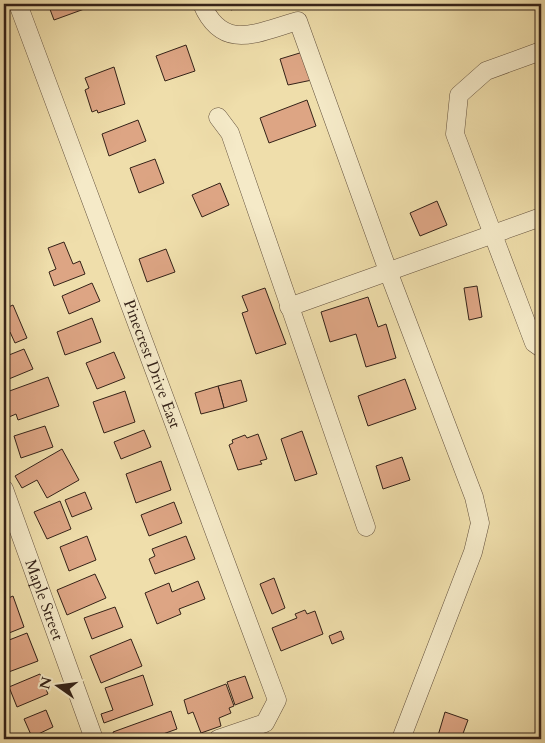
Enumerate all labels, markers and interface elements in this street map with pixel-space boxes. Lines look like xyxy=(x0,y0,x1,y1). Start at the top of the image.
street label: Pinecrest Drive East xyxy=(118,296,186,431)
street label: Maple Street xyxy=(19,556,69,644)
north arrow xyxy=(32,660,82,710)
text: N xyxy=(35,675,57,691)

